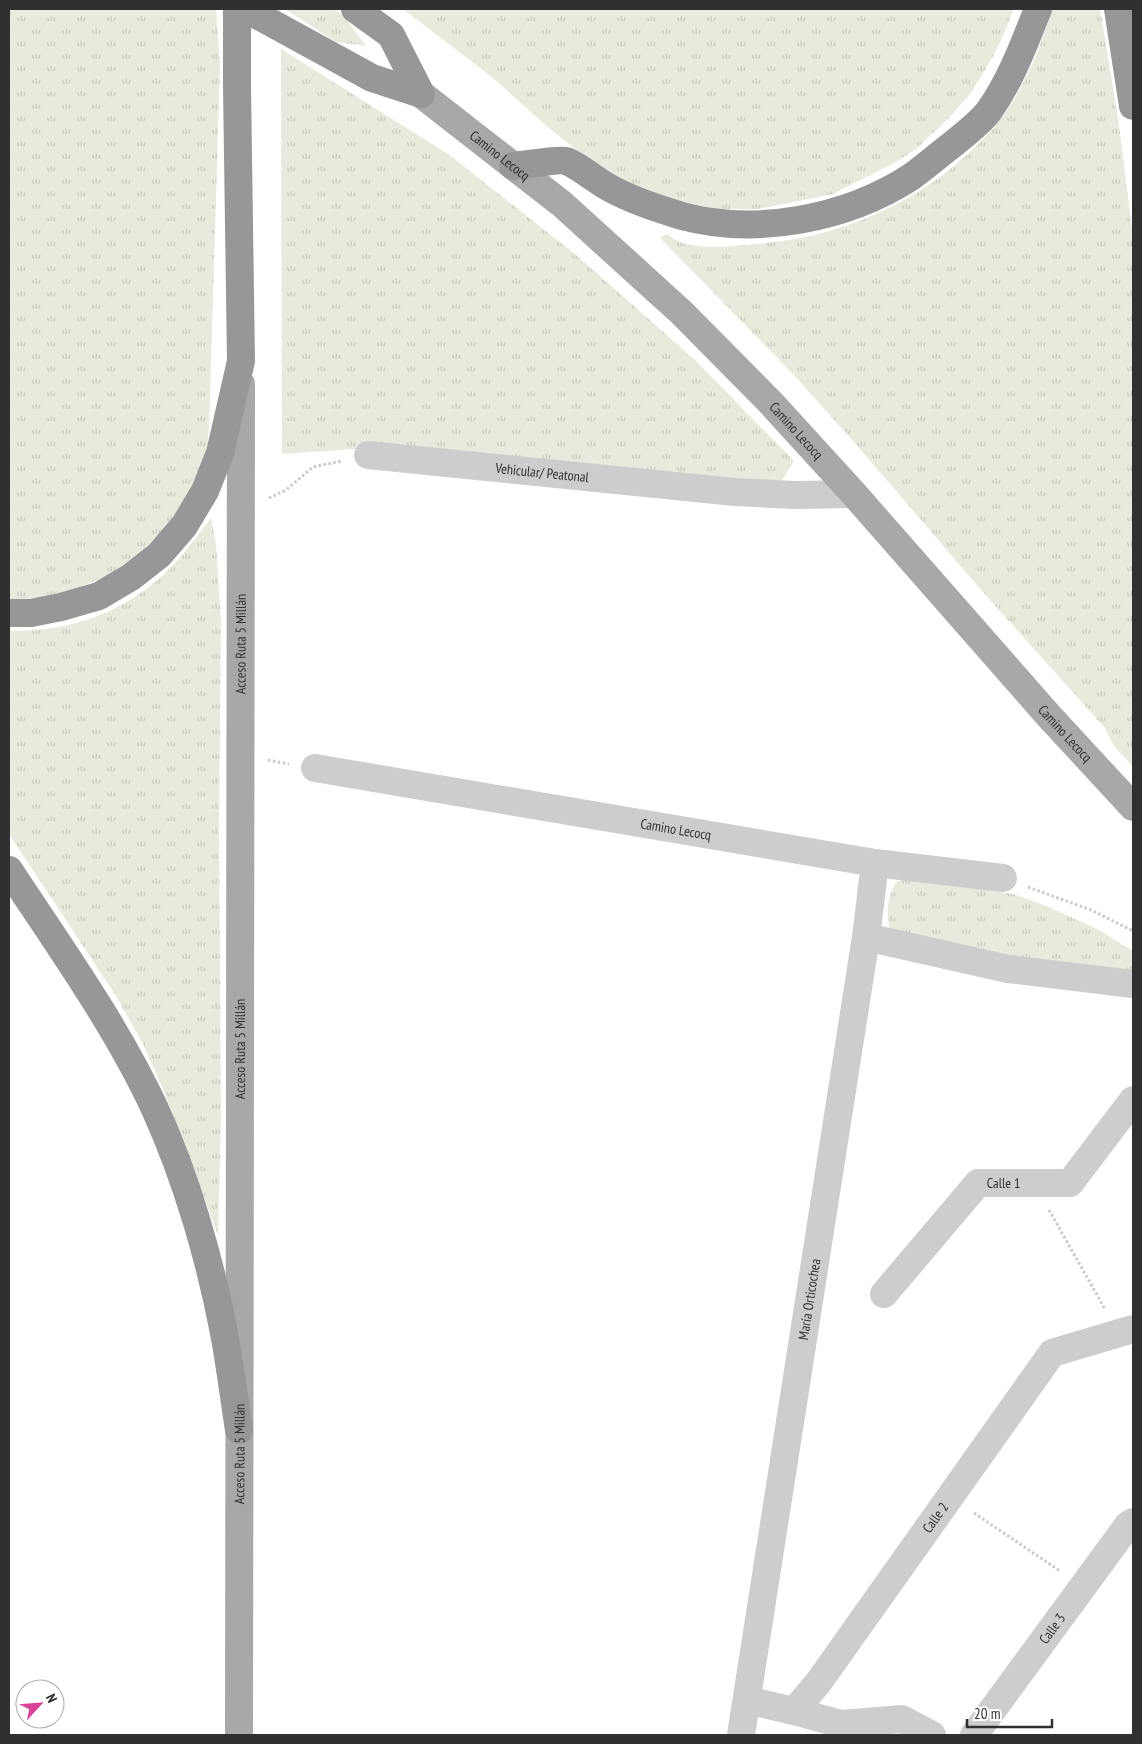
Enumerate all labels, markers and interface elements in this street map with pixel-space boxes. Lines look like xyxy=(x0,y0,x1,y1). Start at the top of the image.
street label: Camino Lecocq xyxy=(466,126,534,185)
street label: Camino Lecocq xyxy=(765,398,827,463)
street label: Vehicular/ Peatonal xyxy=(494,459,590,486)
street label: Acceso Ruta 5 Millán xyxy=(232,594,250,694)
street label: Camino Lecocq xyxy=(1034,701,1096,766)
street label: Camino Lecocq xyxy=(639,814,713,844)
street label: Acceso Ruta 5 Millán xyxy=(231,999,249,1099)
street label: Calle 1 xyxy=(987,1174,1020,1192)
street label: María Orticochea xyxy=(794,1257,824,1341)
street label: Acceso Ruta 5 Millán xyxy=(230,1404,248,1504)
street label: Calle 2 xyxy=(918,1499,952,1536)
street label: Calle 3 xyxy=(1035,1610,1069,1647)
north arrow xyxy=(15,1679,65,1729)
text: N xyxy=(42,1691,61,1706)
scale bar xyxy=(967,1696,1052,1728)
text: 20 m xyxy=(974,1704,1000,1723)

